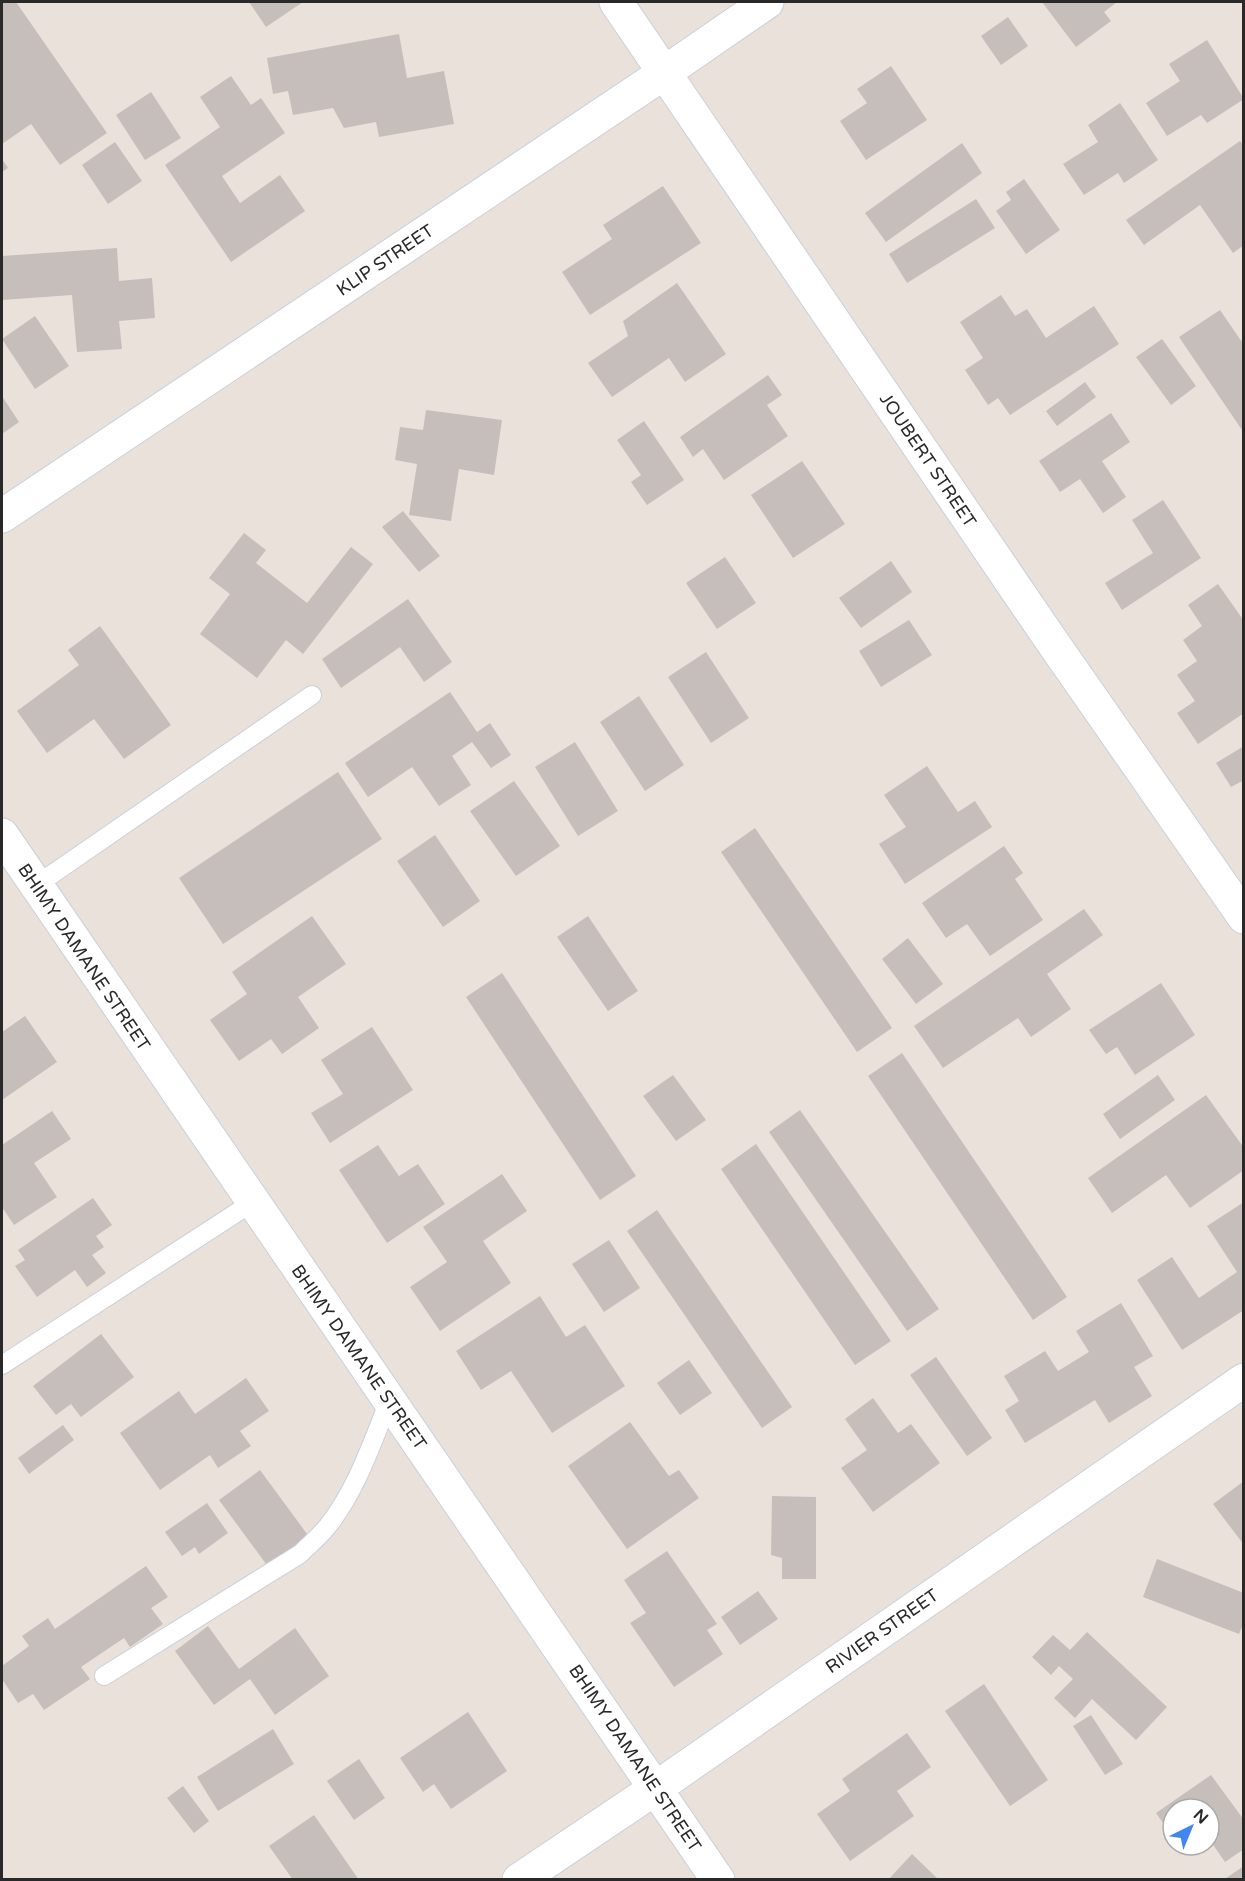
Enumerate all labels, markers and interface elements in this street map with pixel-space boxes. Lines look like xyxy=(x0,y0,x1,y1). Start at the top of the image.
street label: KLIP STREET xyxy=(332,219,438,301)
street label: JOUBERT STREET xyxy=(875,389,981,531)
street label: BHIMY DAMANE STREET xyxy=(13,859,155,1055)
street label: BHIMY DAMANE STREET xyxy=(287,1260,431,1454)
street label: RIVIER STREET xyxy=(821,1584,943,1678)
street label: BHIMY DAMANE STREET xyxy=(564,1660,706,1856)
north arrow xyxy=(1161,1797,1221,1857)
text: N xyxy=(1189,1805,1212,1828)

